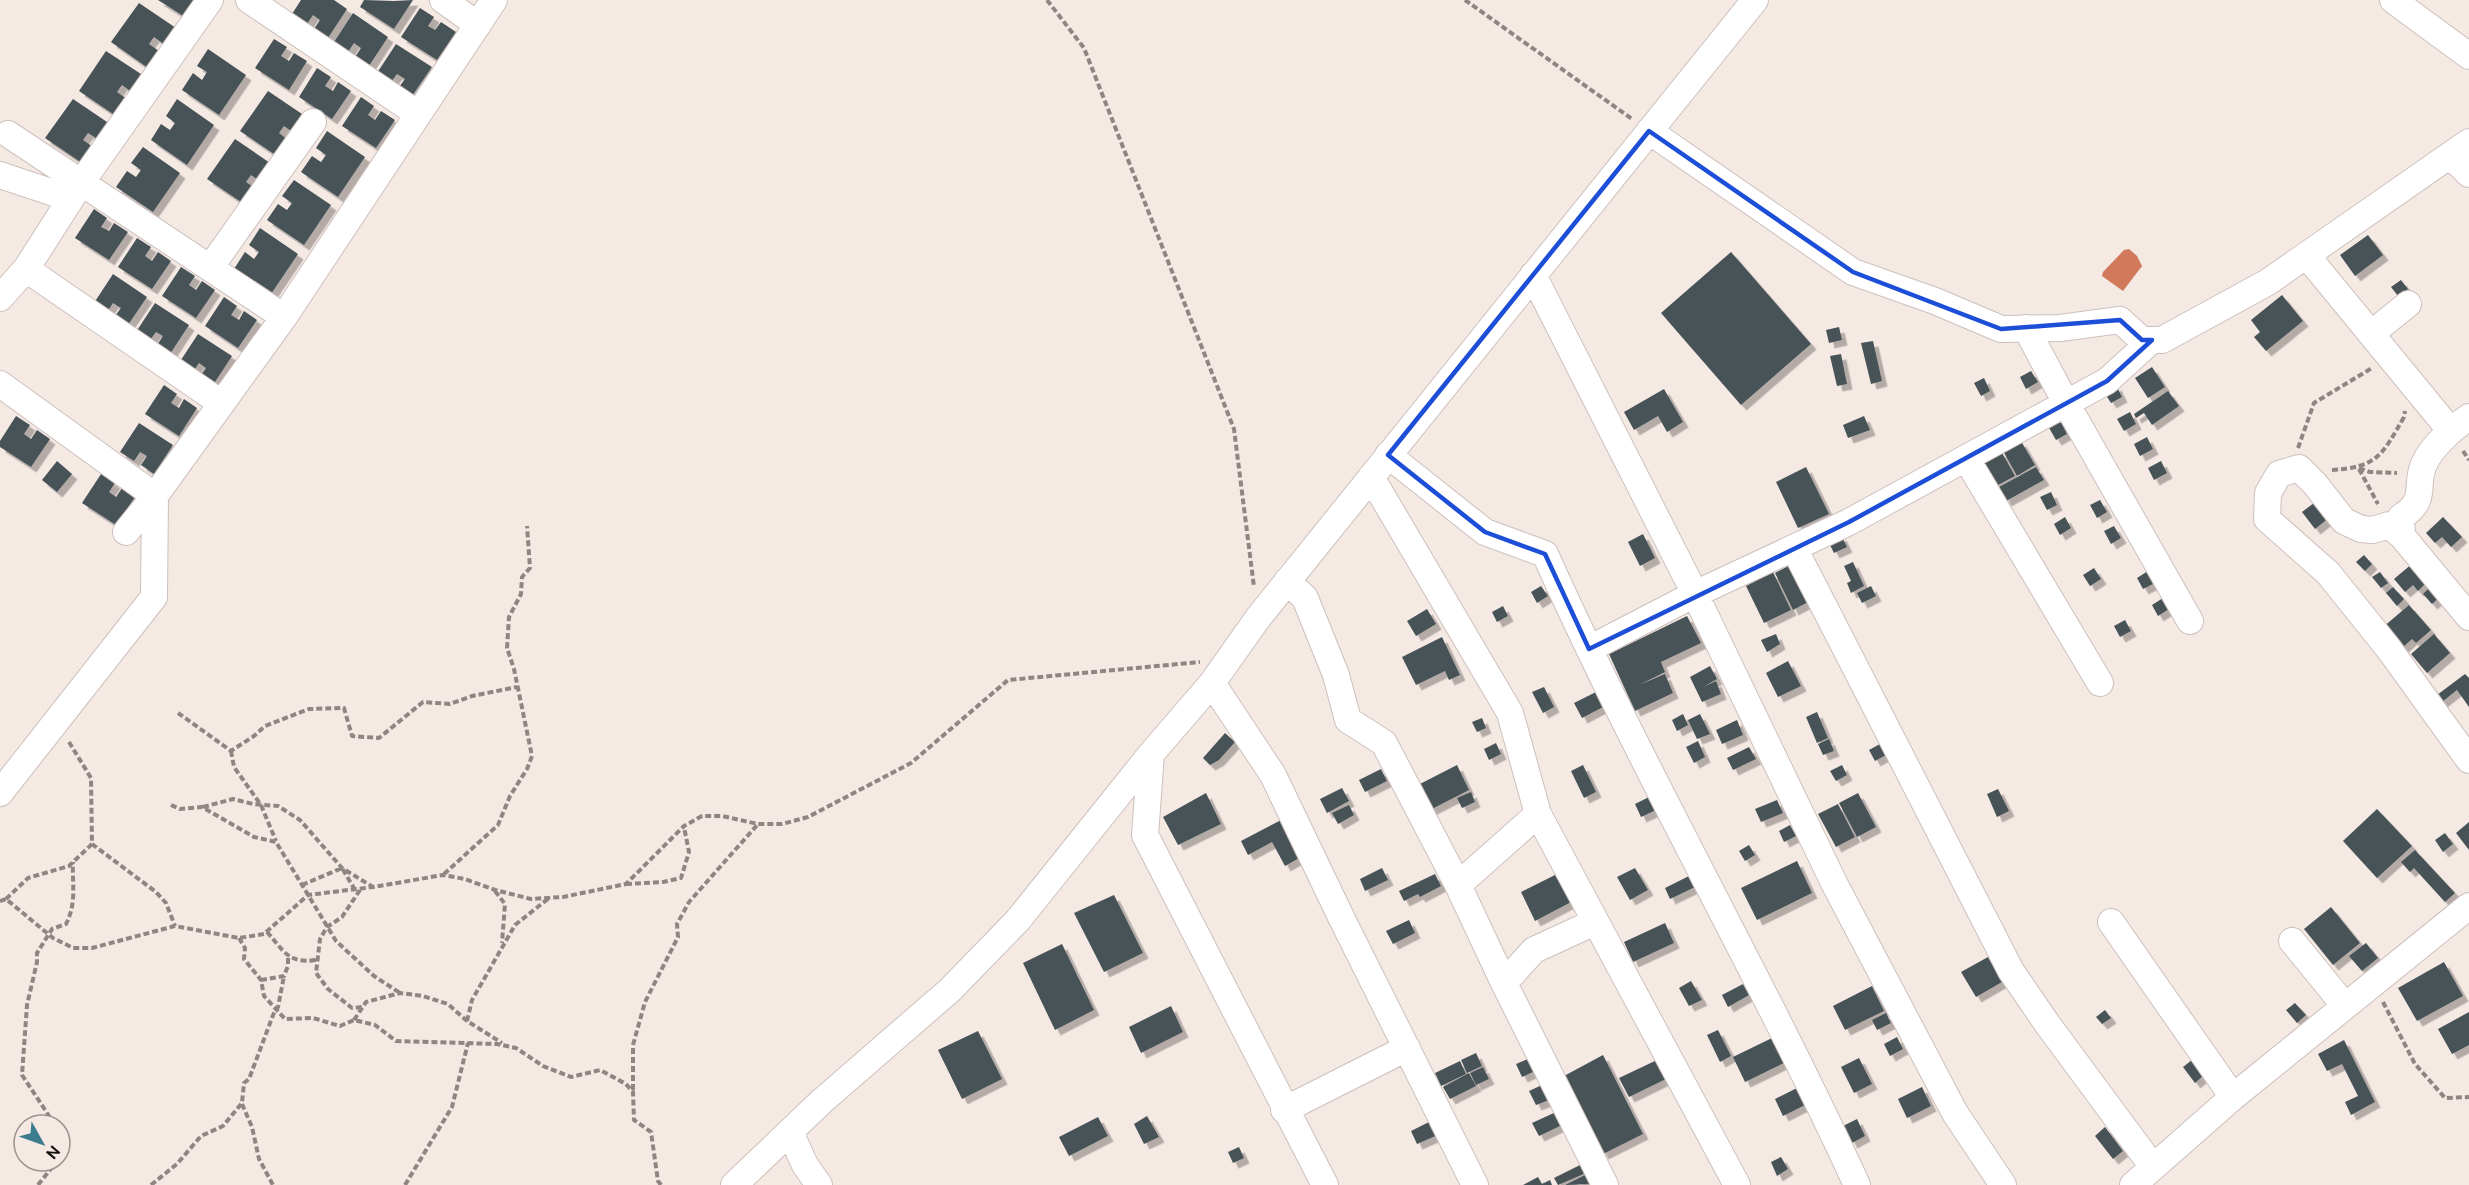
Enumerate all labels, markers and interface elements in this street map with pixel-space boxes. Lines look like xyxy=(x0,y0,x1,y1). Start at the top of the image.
north arrow xyxy=(12,1113,72,1173)
text: N xyxy=(43,1142,64,1163)

